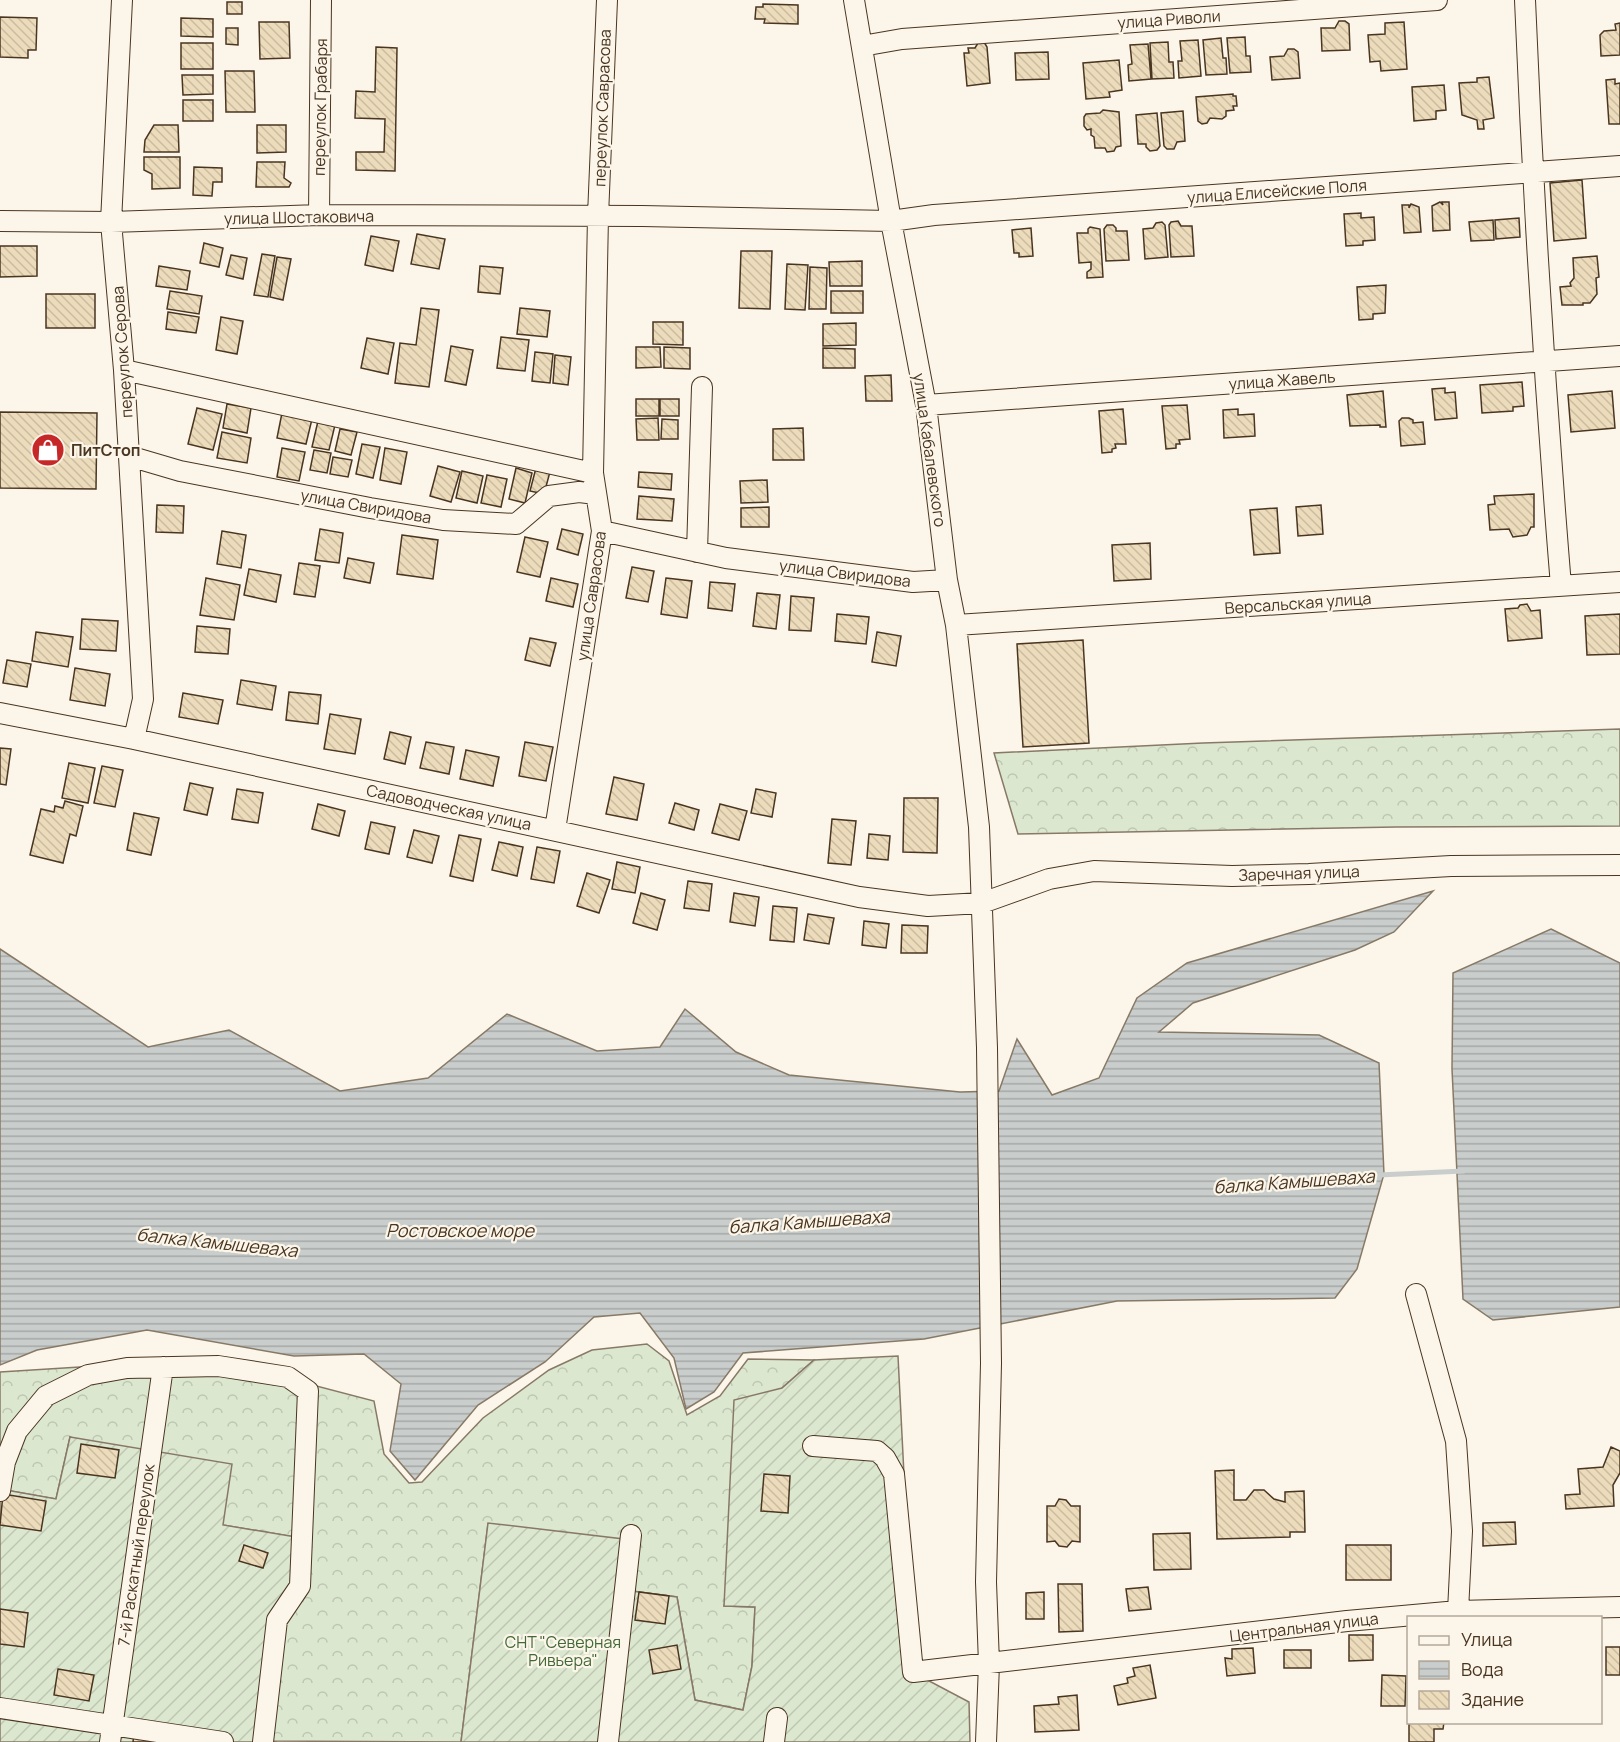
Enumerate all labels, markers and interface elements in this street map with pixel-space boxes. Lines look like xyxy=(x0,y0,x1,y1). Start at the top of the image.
street label: улица Риволи xyxy=(1117,4,1221,34)
street label: переулок Саврасова xyxy=(588,29,616,187)
street label: переулок Грабаря xyxy=(308,38,332,176)
street label: улица Елисейские Поля xyxy=(1186,174,1368,208)
street label: улица Шостаковича xyxy=(224,205,374,229)
street label: переулок Серова xyxy=(106,285,138,419)
street label: улица Жавель xyxy=(1228,365,1336,395)
street label: улица Кабалевского xyxy=(908,372,952,528)
shop icon: ПитСтоп xyxy=(30,432,66,468)
place label: ПитСтоп xyxy=(71,439,141,461)
street label: улица Свиридова xyxy=(299,484,433,528)
street label: улица Саврасова xyxy=(571,530,611,662)
street label: улица Свиридова xyxy=(778,554,912,592)
street label: Версальская улица xyxy=(1224,587,1372,619)
street label: Садоводческая улица xyxy=(365,779,533,835)
street label: Заречная улица xyxy=(1238,860,1360,886)
water label: балка Камышеваха xyxy=(1213,1163,1376,1199)
water label: балка Камышеваха xyxy=(728,1203,891,1239)
water label: Ростовское море xyxy=(386,1218,536,1242)
water label: балка Камышеваха xyxy=(135,1222,300,1262)
street label: 7-й Раскатный переулок xyxy=(112,1462,160,1647)
street label: Центральная улица xyxy=(1228,1607,1380,1647)
legend xyxy=(1407,1616,1602,1724)
text: Улица xyxy=(1461,1627,1513,1651)
park label: СНТ "Северная Ривьера" xyxy=(505,1631,621,1671)
text: Вода xyxy=(1461,1657,1503,1681)
text: Здание xyxy=(1461,1687,1524,1711)

